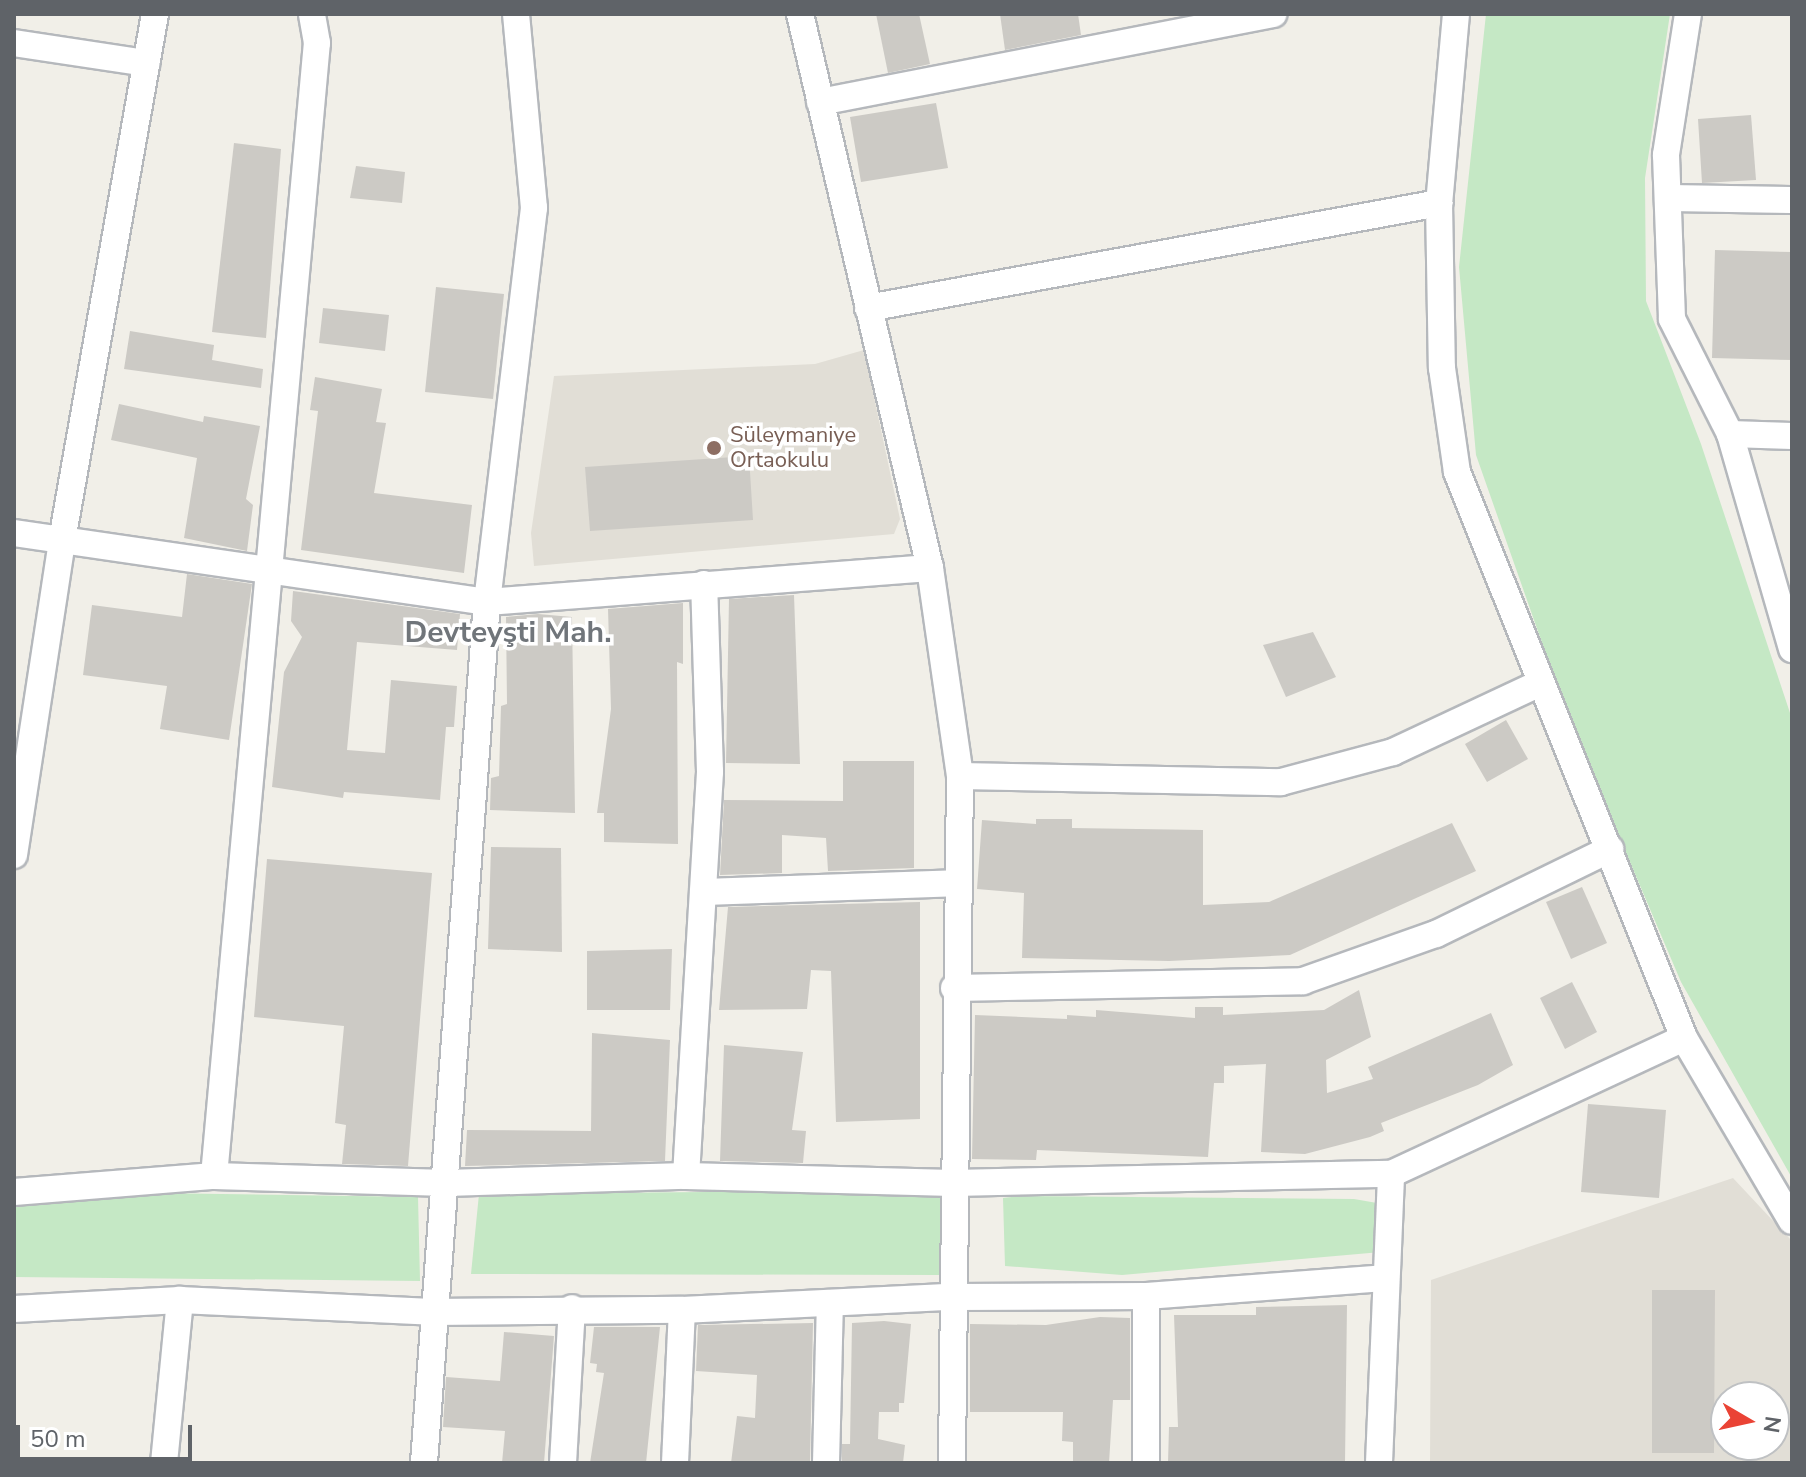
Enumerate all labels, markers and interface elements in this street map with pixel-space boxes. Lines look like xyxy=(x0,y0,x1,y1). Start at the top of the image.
place label: Süleymaniye Ortaokulu xyxy=(730,422,856,474)
marker: Süleymaniye Ortaokulu xyxy=(705,439,723,457)
district label: Devteyşti Mah. xyxy=(404,615,612,651)
north arrow xyxy=(1710,1381,1790,1461)
scale bar xyxy=(20,1409,196,1459)
text: N xyxy=(1756,1414,1788,1435)
text: 50 m xyxy=(30,1423,86,1455)

